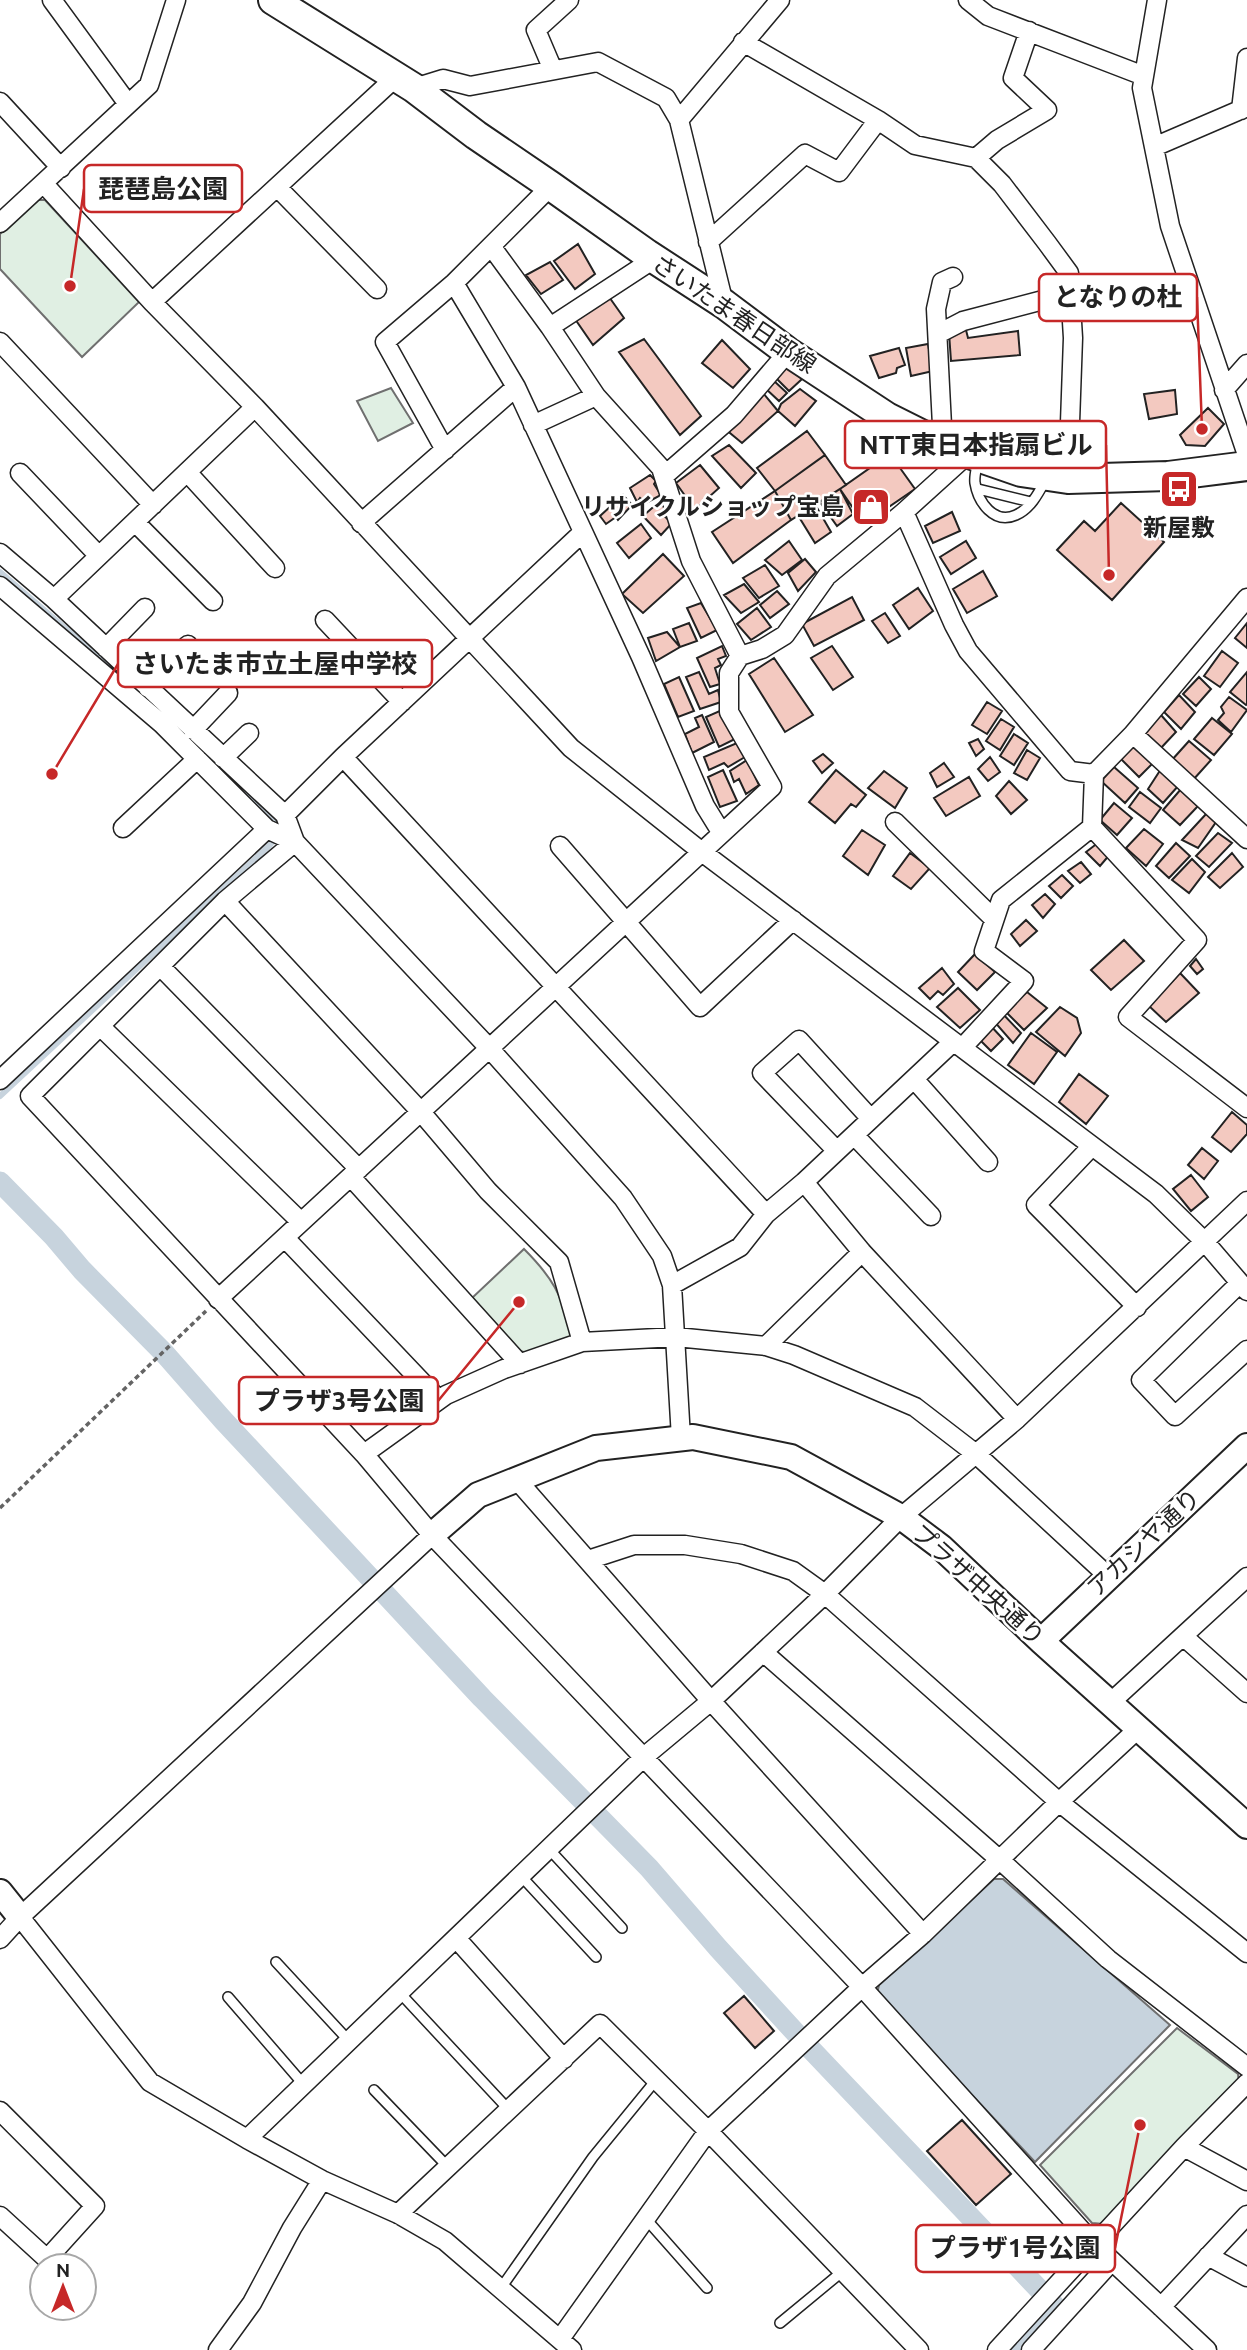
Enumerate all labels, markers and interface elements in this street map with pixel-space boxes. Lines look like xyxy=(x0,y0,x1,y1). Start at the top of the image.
callout: 琵琶島公園 xyxy=(84,165,242,212)
text: 琵琶島公園 xyxy=(98,174,228,203)
street label: さいたま春日部線 xyxy=(647,249,821,378)
callout: となりの杜 xyxy=(1039,274,1197,321)
text: となりの杜 xyxy=(1053,282,1183,311)
callout: NTT東日本指扇ビル xyxy=(845,421,1106,468)
text: NTT東日本指扇ビル xyxy=(859,430,1093,459)
bus stop icon: 新屋敷 xyxy=(1158,468,1200,510)
shop icon: リサイクルショップ宝島 xyxy=(850,486,892,528)
place label: リサイクルショップ宝島 xyxy=(581,493,844,520)
place label: 新屋敷 xyxy=(1143,514,1215,541)
callout: さいたま市立土屋中学校 xyxy=(118,640,432,687)
text: さいたま市立土屋中学校 xyxy=(132,649,418,678)
callout: プラザ3号公園 xyxy=(239,1377,438,1424)
text: プラザ3号公園 xyxy=(254,1386,424,1415)
street label: アカシヤ通り xyxy=(1082,1484,1206,1602)
street label: プラザ中央通り xyxy=(907,1518,1050,1651)
callout: プラザ1号公園 xyxy=(916,2225,1115,2272)
text: プラザ1号公園 xyxy=(930,2233,1100,2262)
north arrow xyxy=(28,2252,98,2322)
text: N xyxy=(56,2259,70,2281)

